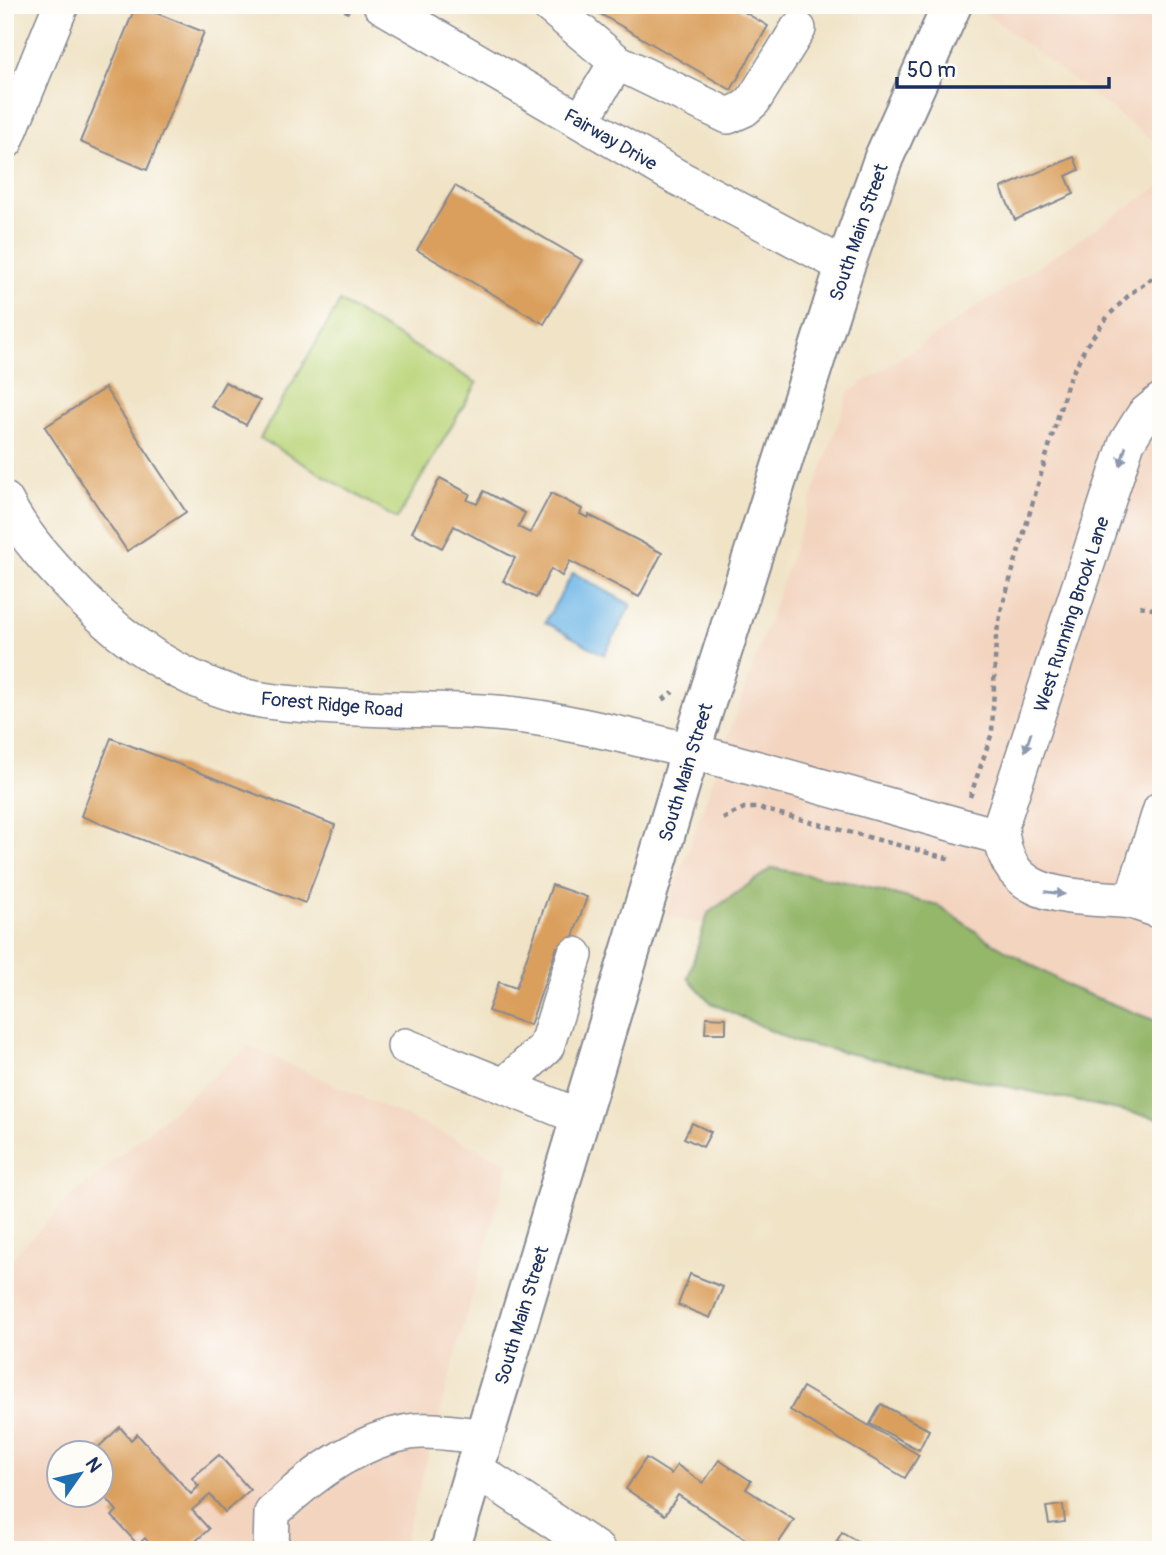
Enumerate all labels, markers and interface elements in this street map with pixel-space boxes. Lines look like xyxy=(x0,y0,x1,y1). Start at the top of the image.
scale bar xyxy=(897,46,1108,90)
text: 50 m xyxy=(907,57,956,84)
street label: Fairway Drive xyxy=(560,104,662,177)
street label: South Main Street xyxy=(824,160,894,304)
one-way arrow xyxy=(1118,446,1128,467)
street label: West Running Brook Lane xyxy=(1029,513,1115,715)
street label: Forest Ridge Road xyxy=(260,687,404,723)
street label: South Main Street xyxy=(653,700,719,844)
one-way arrow xyxy=(1023,731,1033,752)
one-way arrow xyxy=(1044,888,1066,899)
street label: South Main Street xyxy=(489,1243,555,1387)
north arrow xyxy=(46,1440,116,1510)
text: N xyxy=(80,1453,107,1477)

